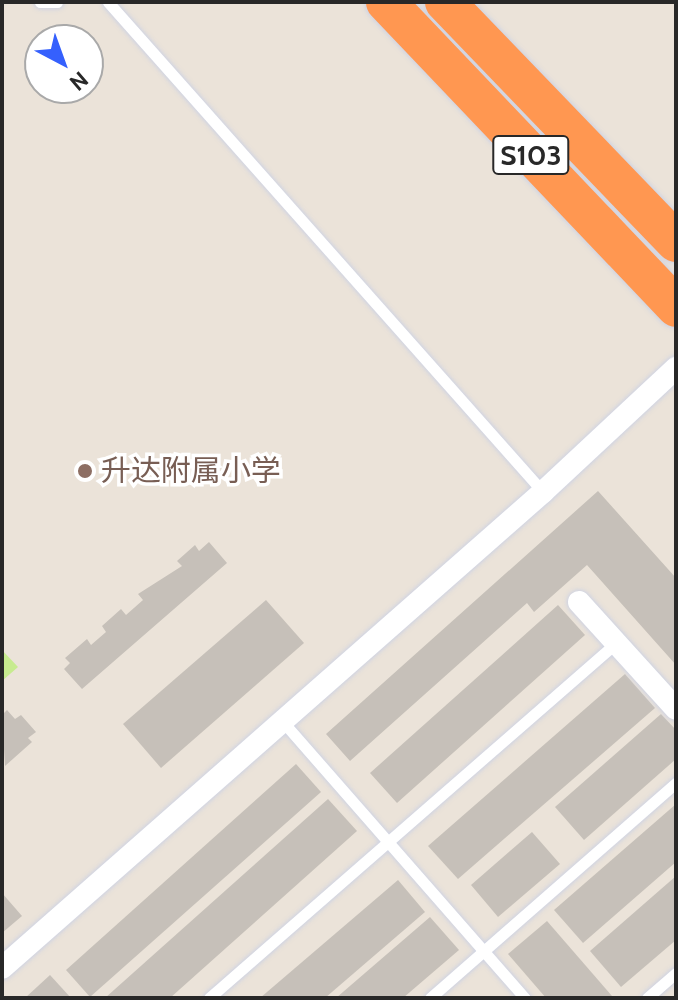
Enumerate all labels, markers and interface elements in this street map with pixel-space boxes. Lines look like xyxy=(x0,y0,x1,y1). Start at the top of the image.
north arrow xyxy=(24,24,104,104)
text: N xyxy=(64,66,93,96)
road number: S103 xyxy=(491,131,571,179)
place label: 升达附属小学 xyxy=(101,453,281,489)
marker: 升达附属小学 xyxy=(76,462,94,480)

